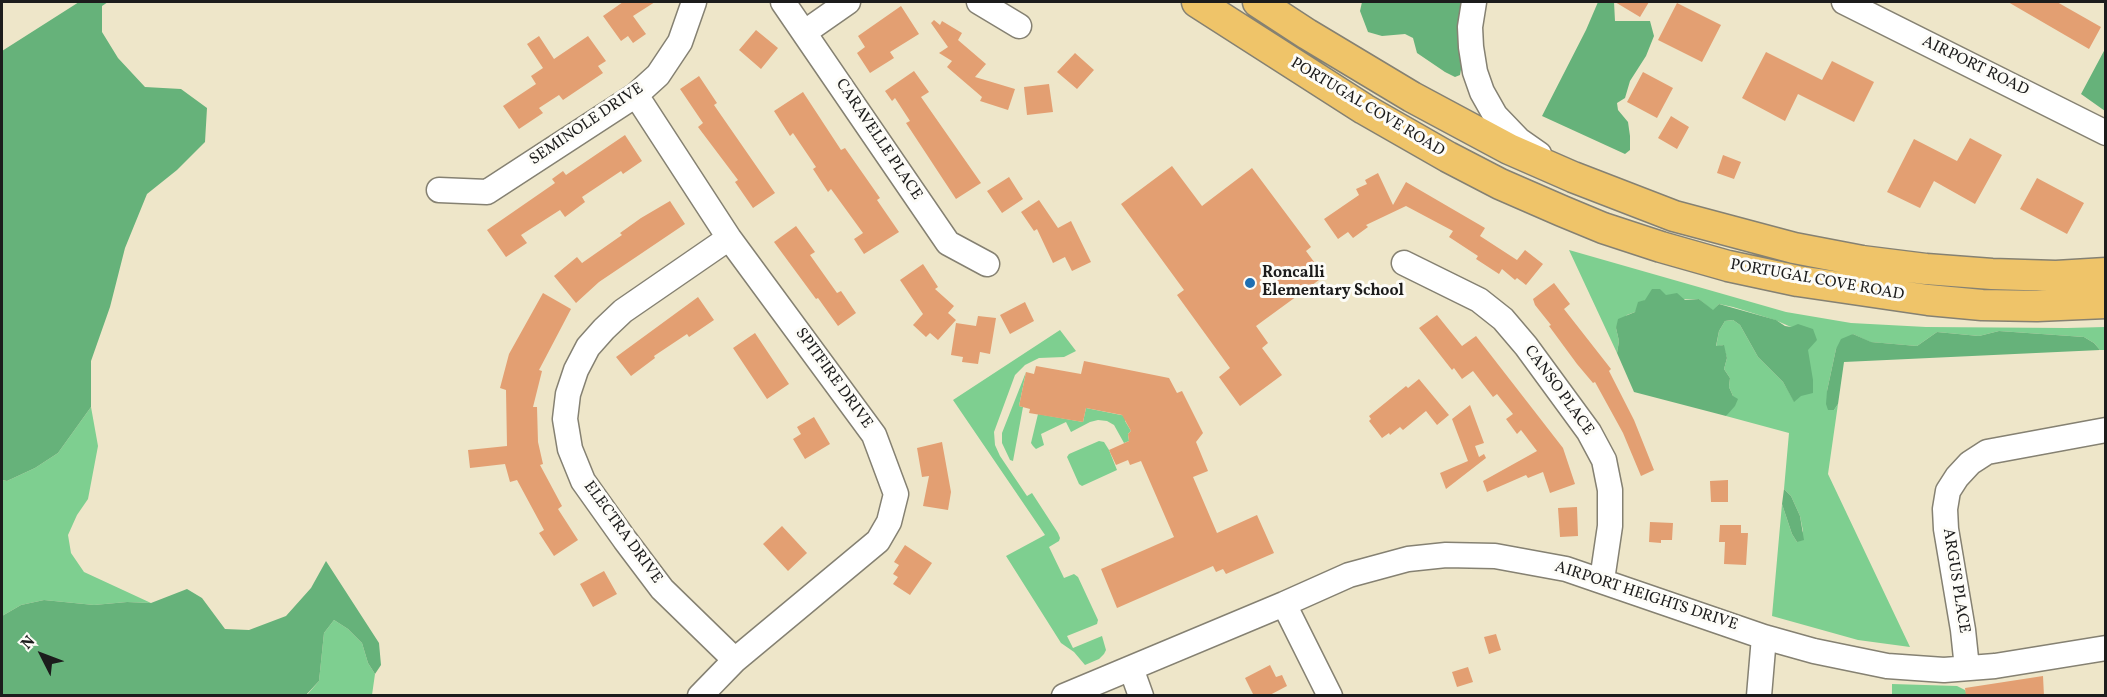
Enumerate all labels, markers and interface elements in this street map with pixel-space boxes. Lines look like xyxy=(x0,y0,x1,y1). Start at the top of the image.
street label: AIRPORT ROAD xyxy=(1918,33,2032,101)
street label: PORTUGAL COVE ROAD xyxy=(1287,54,1447,162)
street label: CARAVELLE PLACE xyxy=(830,76,926,204)
street label: SEMINOLE DRIVE xyxy=(526,80,648,170)
street label: PORTUGAL COVE ROAD xyxy=(1729,256,1905,306)
place label: Roncalli Elementary School xyxy=(1262,264,1404,302)
marker: Roncalli Elementary School xyxy=(1243,276,1257,290)
street label: SPITFIRE DRIVE xyxy=(790,325,876,433)
street label: CANSO PLACE xyxy=(1519,342,1597,440)
street label: ELECTRA DRIVE xyxy=(578,478,666,588)
street label: ARGUS PLACE xyxy=(1937,527,1973,635)
street label: AIRPORT HEIGHTS DRIVE xyxy=(1552,558,1740,636)
north arrow xyxy=(12,625,72,685)
text: N xyxy=(17,631,41,655)

